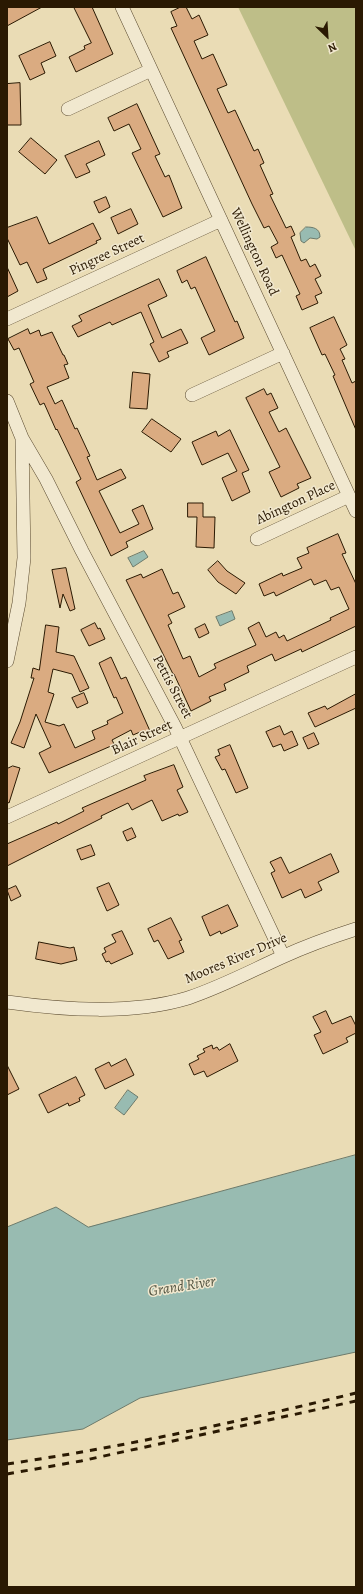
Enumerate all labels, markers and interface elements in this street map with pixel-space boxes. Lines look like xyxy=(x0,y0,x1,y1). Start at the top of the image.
north arrow xyxy=(307,16,347,56)
text: N xyxy=(325,39,339,56)
street label: Wellington Road xyxy=(226,205,282,299)
street label: Pingree Street xyxy=(67,230,147,280)
street label: Abington Place xyxy=(254,477,338,529)
street label: Pettis Street xyxy=(148,652,196,722)
street label: Blair Street xyxy=(109,717,175,759)
street label: Moores River Drive xyxy=(182,930,290,988)
water label: Grand River xyxy=(147,1273,217,1301)

